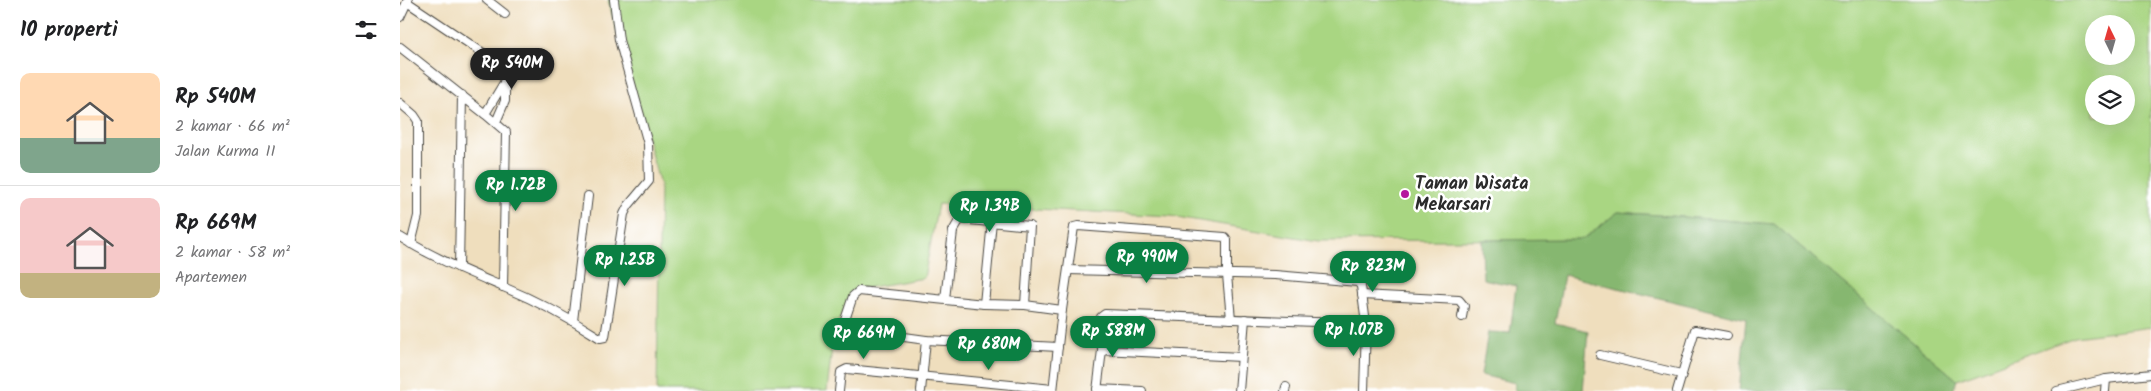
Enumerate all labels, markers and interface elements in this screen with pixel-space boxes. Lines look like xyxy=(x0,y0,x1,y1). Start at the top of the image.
text: 10 properti xyxy=(20,14,118,47)
north arrow xyxy=(2085,15,2135,65)
map controls xyxy=(2085,15,2135,125)
icon: filters xyxy=(352,16,380,44)
pin: Rp 540M xyxy=(466,48,558,90)
text: Rp 540M xyxy=(481,51,543,76)
button: layers xyxy=(2085,75,2135,125)
text: Rp 540M xyxy=(175,81,256,114)
icon: home xyxy=(60,93,120,153)
text: 2 kamar · 66 m² xyxy=(175,114,290,139)
text: Jalan Kurma II xyxy=(175,139,275,164)
pin: Rp 1.72B xyxy=(464,170,568,212)
place label: Taman Wisata Mekarsari xyxy=(1415,170,1529,220)
text: Rp 1.72B xyxy=(486,173,546,198)
marker: Taman Wisata Mekarsari xyxy=(1399,188,1411,200)
pin: Rp 1.39B xyxy=(938,190,1042,233)
text: Rp 1.39B xyxy=(960,194,1020,219)
text: Rp 669M xyxy=(175,207,256,240)
icon: home xyxy=(60,218,120,278)
text: 2 kamar · 58 m² xyxy=(175,240,290,265)
pin: Rp 990M xyxy=(1101,242,1193,284)
pin: Rp 1.25B xyxy=(573,244,677,287)
text: Rp 990M xyxy=(1117,245,1177,270)
text: Rp 1.25B xyxy=(595,248,655,273)
pin: Rp 823M xyxy=(1327,250,1419,293)
text: Rp 823M xyxy=(1341,254,1405,279)
text: Apartemen xyxy=(175,265,247,290)
pin: Rp 1.07B xyxy=(1302,314,1406,357)
pin: Rp 588M xyxy=(1067,316,1159,358)
pin: Rp 669M xyxy=(818,318,910,360)
text: Rp 1.07B xyxy=(1325,318,1383,343)
text: Rp 588M xyxy=(1081,319,1145,344)
text: Rp 669M xyxy=(833,321,895,346)
pin: Rp 680M xyxy=(943,328,1035,371)
text: Rp 680M xyxy=(958,332,1020,357)

